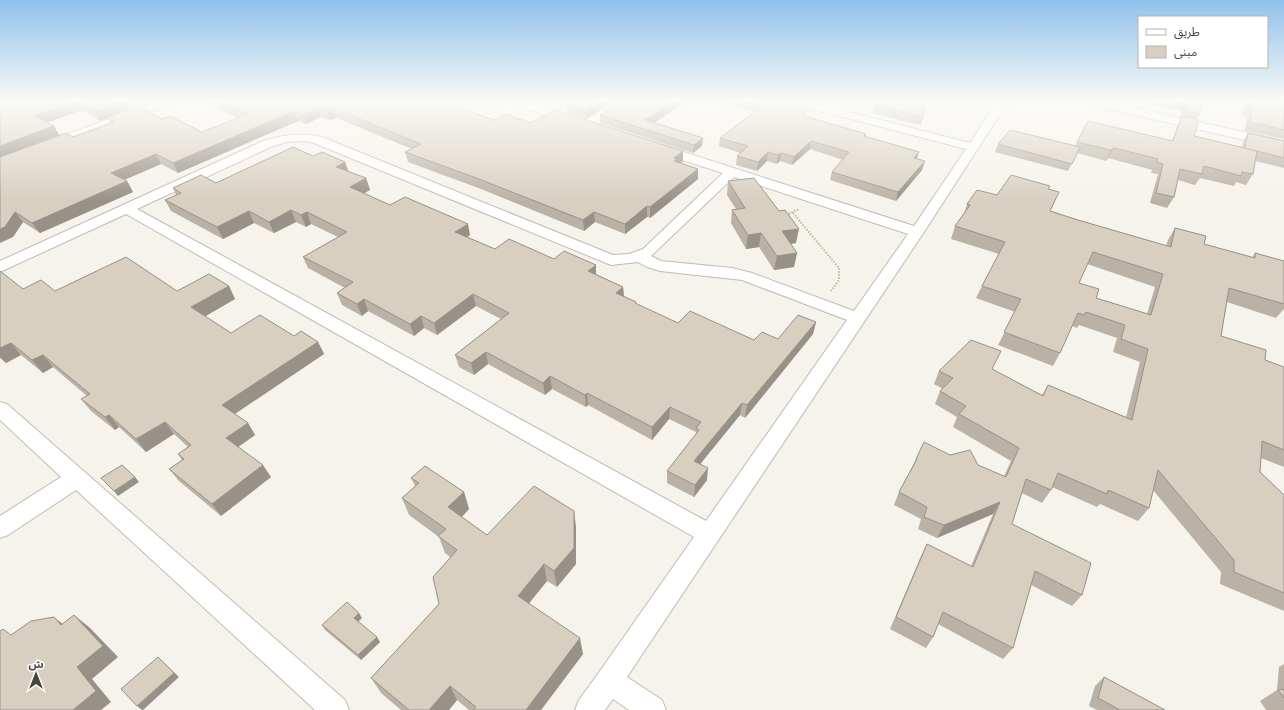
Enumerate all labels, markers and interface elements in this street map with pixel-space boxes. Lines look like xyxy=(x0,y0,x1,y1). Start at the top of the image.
legend xyxy=(1138,16,1268,68)
text: طريق xyxy=(1174,23,1200,40)
text: مبنى xyxy=(1174,43,1197,60)
north arrow xyxy=(16,654,56,694)
text: ش xyxy=(28,656,44,671)

